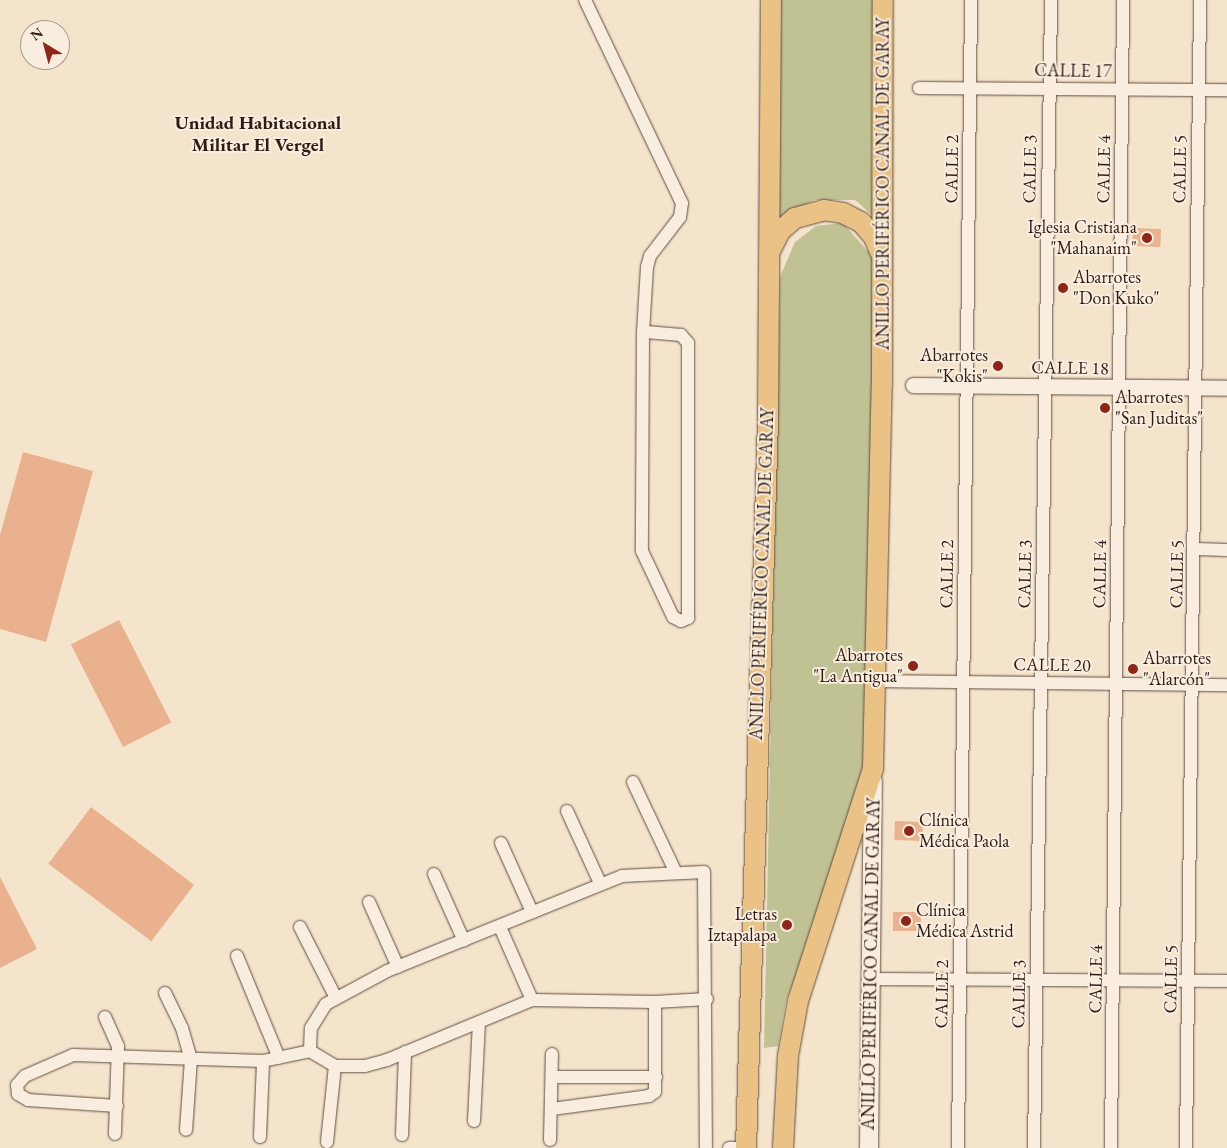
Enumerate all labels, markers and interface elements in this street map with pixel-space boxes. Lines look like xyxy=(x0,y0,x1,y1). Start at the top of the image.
street label: ANILLO PERIFÉRICO CANAL DE GARAY xyxy=(872,18,894,350)
north arrow xyxy=(20,20,70,70)
text: N xyxy=(27,23,47,44)
street label: CALLE 17 xyxy=(1034,60,1112,82)
district label: Unidad Habitacional Militar El Vergel xyxy=(175,112,341,156)
street label: CALLE 2 xyxy=(941,134,963,204)
street label: CALLE 3 xyxy=(1019,134,1041,204)
street label: CALLE 4 xyxy=(1093,134,1115,204)
street label: CALLE 5 xyxy=(1169,134,1191,204)
place label: Iglesia Cristiana "Mahanaim" xyxy=(1028,217,1137,260)
marker: Iglesia Cristiana "Mahanaim" xyxy=(1141,232,1153,244)
place label: Abarrotes "Don Kuko" xyxy=(1073,267,1160,310)
marker: Abarrotes "Don Kuko" xyxy=(1057,282,1069,294)
place label: Abarrotes "Kokis" xyxy=(920,345,988,388)
street label: CALLE 18 xyxy=(1031,357,1109,379)
marker: Abarrotes "Kokis" xyxy=(992,360,1004,372)
place label: Abarrotes "San Juditas" xyxy=(1115,387,1203,429)
marker: Abarrotes "San Juditas" xyxy=(1099,402,1111,414)
street label: ANILLO PERIFÉRICO CANAL DE GARAY xyxy=(745,407,779,741)
street label: CALLE 2 xyxy=(936,539,958,609)
street label: CALLE 3 xyxy=(1014,539,1036,609)
street label: CALLE 4 xyxy=(1089,539,1111,609)
street label: CALLE 5 xyxy=(1166,539,1188,609)
place label: Abarrotes "La Antigua" xyxy=(813,645,903,688)
place label: Abarrotes "Alarcón" xyxy=(1143,648,1211,691)
street label: CALLE 20 xyxy=(1013,654,1091,676)
marker: Abarrotes "La Antigua" xyxy=(907,660,919,672)
marker: Abarrotes "Alarcón" xyxy=(1127,663,1139,675)
street label: ANILLO PERIFÉRICO CANAL DE GARAY xyxy=(857,797,885,1131)
place label: Clínica Médica Paola xyxy=(919,810,1009,852)
marker: Clínica Médica Paola xyxy=(903,825,915,837)
place label: Clínica Médica Astrid xyxy=(916,900,1014,942)
place label: Letras Iztapalapa xyxy=(707,904,777,946)
marker: Clínica Médica Astrid xyxy=(900,915,912,927)
marker: Letras Iztapalapa xyxy=(781,919,793,931)
street label: CALLE 4 xyxy=(1085,944,1107,1014)
street label: CALLE 5 xyxy=(1160,944,1182,1014)
street label: CALLE 2 xyxy=(931,959,953,1029)
street label: CALLE 3 xyxy=(1008,959,1030,1029)

